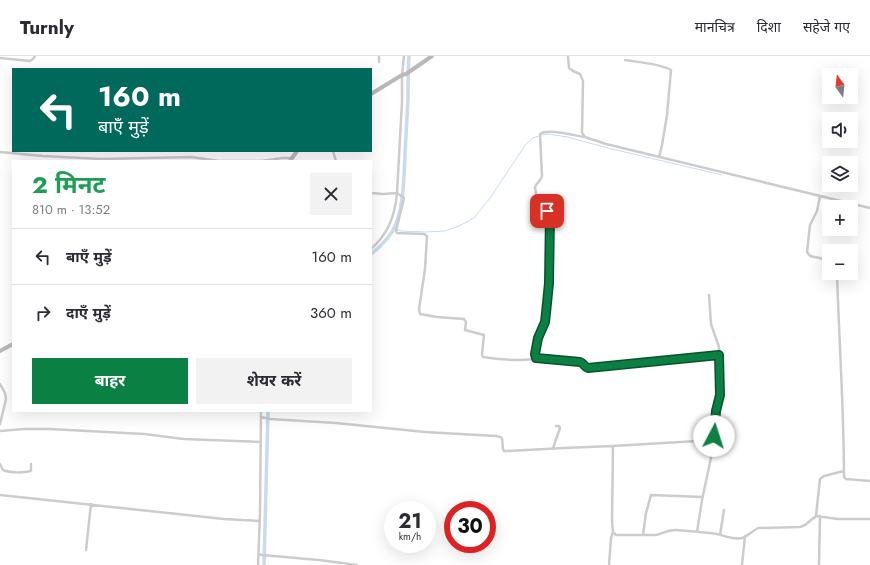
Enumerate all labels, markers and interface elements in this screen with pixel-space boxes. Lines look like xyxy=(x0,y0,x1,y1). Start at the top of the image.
text: Turnly xyxy=(20,14,74,41)
text: मानचित्र xyxy=(695,17,735,37)
text: दिशा xyxy=(757,17,781,37)
text: सहेजे गए xyxy=(803,17,850,37)
north arrow xyxy=(822,68,858,104)
map controls xyxy=(822,68,858,280)
text: 160 m xyxy=(98,76,181,117)
icon: left xyxy=(32,84,84,136)
button: sound xyxy=(822,112,858,148)
text: बाएँ मुड़ें xyxy=(98,114,149,140)
button: layers xyxy=(822,156,858,192)
text: 2 मिनट xyxy=(32,167,105,202)
button: close xyxy=(310,173,352,215)
pin xyxy=(530,194,564,228)
text: 810 m · 13:52 xyxy=(32,200,110,219)
icon: arrive xyxy=(536,200,558,222)
button: + xyxy=(822,200,858,236)
button: − xyxy=(822,244,858,280)
icon: left xyxy=(32,246,54,268)
text: बाएँ मुड़ें xyxy=(66,246,112,268)
text: 160 m xyxy=(311,246,352,268)
icon: right xyxy=(32,302,54,324)
text: दाएँ मुड़ें xyxy=(66,302,111,324)
text: 360 m xyxy=(310,302,352,324)
button: बाहर xyxy=(32,358,188,404)
button: शेयर करें xyxy=(196,358,352,404)
position arrow xyxy=(693,415,735,457)
speed limit sign: 30 xyxy=(444,501,496,553)
text: 21 xyxy=(398,507,422,536)
text: km/h xyxy=(399,529,421,544)

